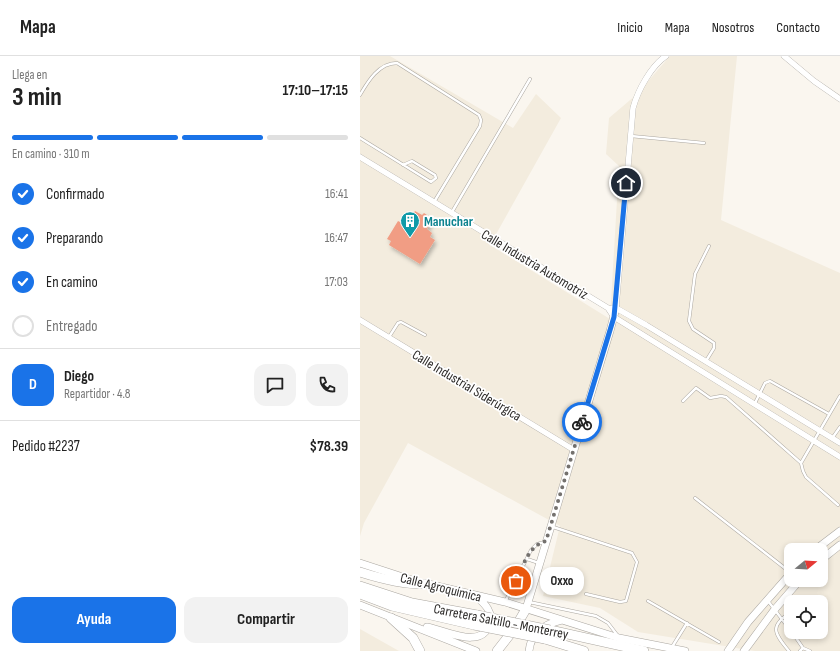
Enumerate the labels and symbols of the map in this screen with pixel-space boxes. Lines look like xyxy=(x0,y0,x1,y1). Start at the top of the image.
pin xyxy=(609,166,643,200)
building icon: Manuchar xyxy=(399,210,421,238)
place label: Manuchar xyxy=(424,213,474,230)
street label: Calle Industria Automotriz xyxy=(478,226,591,303)
street label: Calle Industrial Siderúrgica xyxy=(409,346,524,425)
courier xyxy=(562,402,602,442)
north arrow xyxy=(784,543,828,587)
pin xyxy=(499,564,533,598)
callout: Oxxo xyxy=(540,567,584,595)
street label: Calle Agroquímica xyxy=(399,569,483,606)
street label: Carretera Saltillo - Monterrey xyxy=(432,600,570,643)

